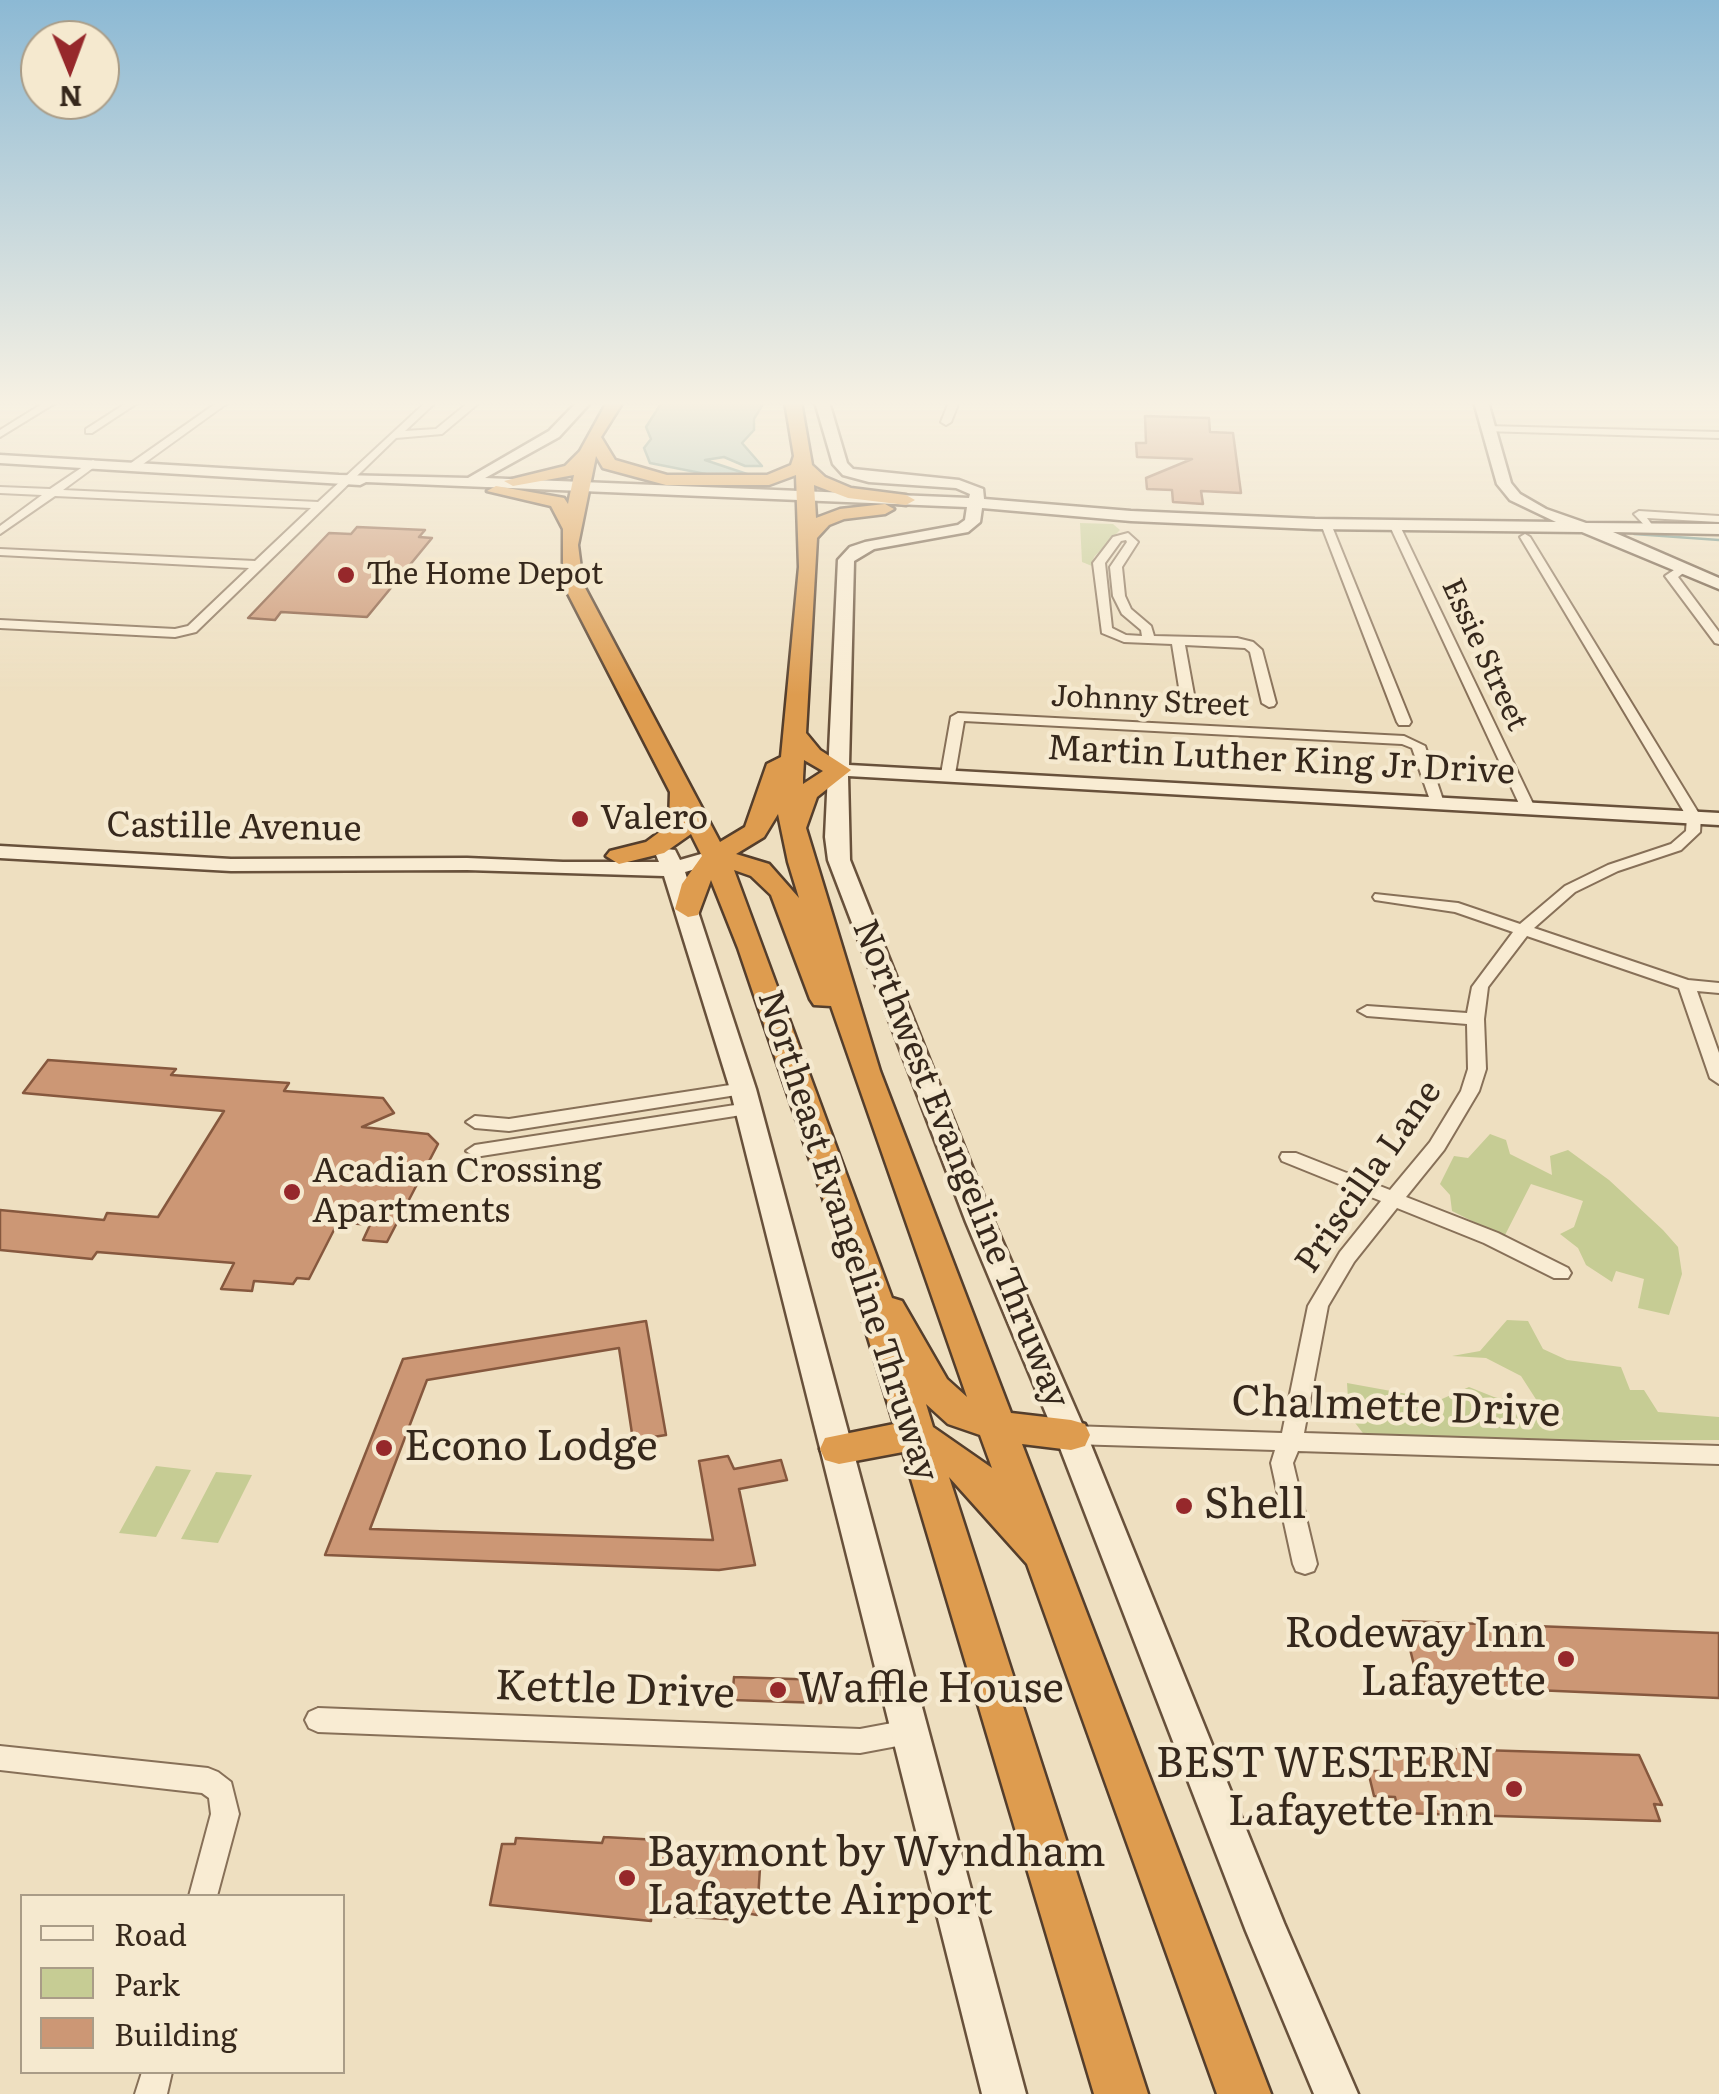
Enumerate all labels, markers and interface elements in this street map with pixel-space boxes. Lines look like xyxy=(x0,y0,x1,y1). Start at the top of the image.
north arrow xyxy=(20,20,120,120)
text: N xyxy=(58,77,83,119)
place label: The Home Depot xyxy=(366,557,603,593)
marker: The Home Depot xyxy=(335,564,357,586)
street label: Essie Street xyxy=(1433,573,1535,737)
street label: Johnny Street xyxy=(1050,679,1250,725)
street label: Martin Luther King Jr Drive xyxy=(1046,728,1516,794)
place label: Valero xyxy=(600,798,708,840)
street label: Castille Avenue xyxy=(106,805,362,851)
marker: Valero xyxy=(569,808,591,830)
street label: Northwest Evangeline Thruway xyxy=(843,914,1077,1414)
street label: Northeast Evangeline Thruway xyxy=(748,985,946,1487)
street label: Priscilla Lane xyxy=(1287,1073,1451,1281)
place label: Acadian Crossing Apartments xyxy=(312,1151,602,1233)
marker: Acadian Crossing Apartments xyxy=(281,1181,303,1203)
street label: Chalmette Drive xyxy=(1231,1377,1561,1439)
place label: Econo Lodge xyxy=(404,1423,658,1473)
marker: Econo Lodge xyxy=(373,1437,395,1459)
place label: Shell xyxy=(1204,1481,1306,1531)
marker: Shell xyxy=(1173,1495,1195,1517)
place label: Rodeway Inn Lafayette xyxy=(1285,1610,1546,1708)
marker: Rodeway Inn Lafayette xyxy=(1555,1648,1577,1670)
street label: Kettle Drive xyxy=(494,1662,736,1720)
place label: Waffle House xyxy=(798,1665,1064,1715)
marker: Waffle House xyxy=(767,1679,789,1701)
place label: BEST WESTERN Lafayette Inn xyxy=(1156,1740,1494,1838)
marker: BEST WESTERN Lafayette Inn xyxy=(1503,1778,1525,1800)
place label: Baymont by Wyndham Lafayette Airport xyxy=(647,1829,1106,1928)
marker: Baymont by Wyndham Lafayette Airport xyxy=(616,1867,638,1889)
legend xyxy=(20,1894,345,2074)
text: Road xyxy=(114,1911,187,1955)
text: Park xyxy=(114,1961,180,2005)
text: Building xyxy=(114,2011,238,2055)

